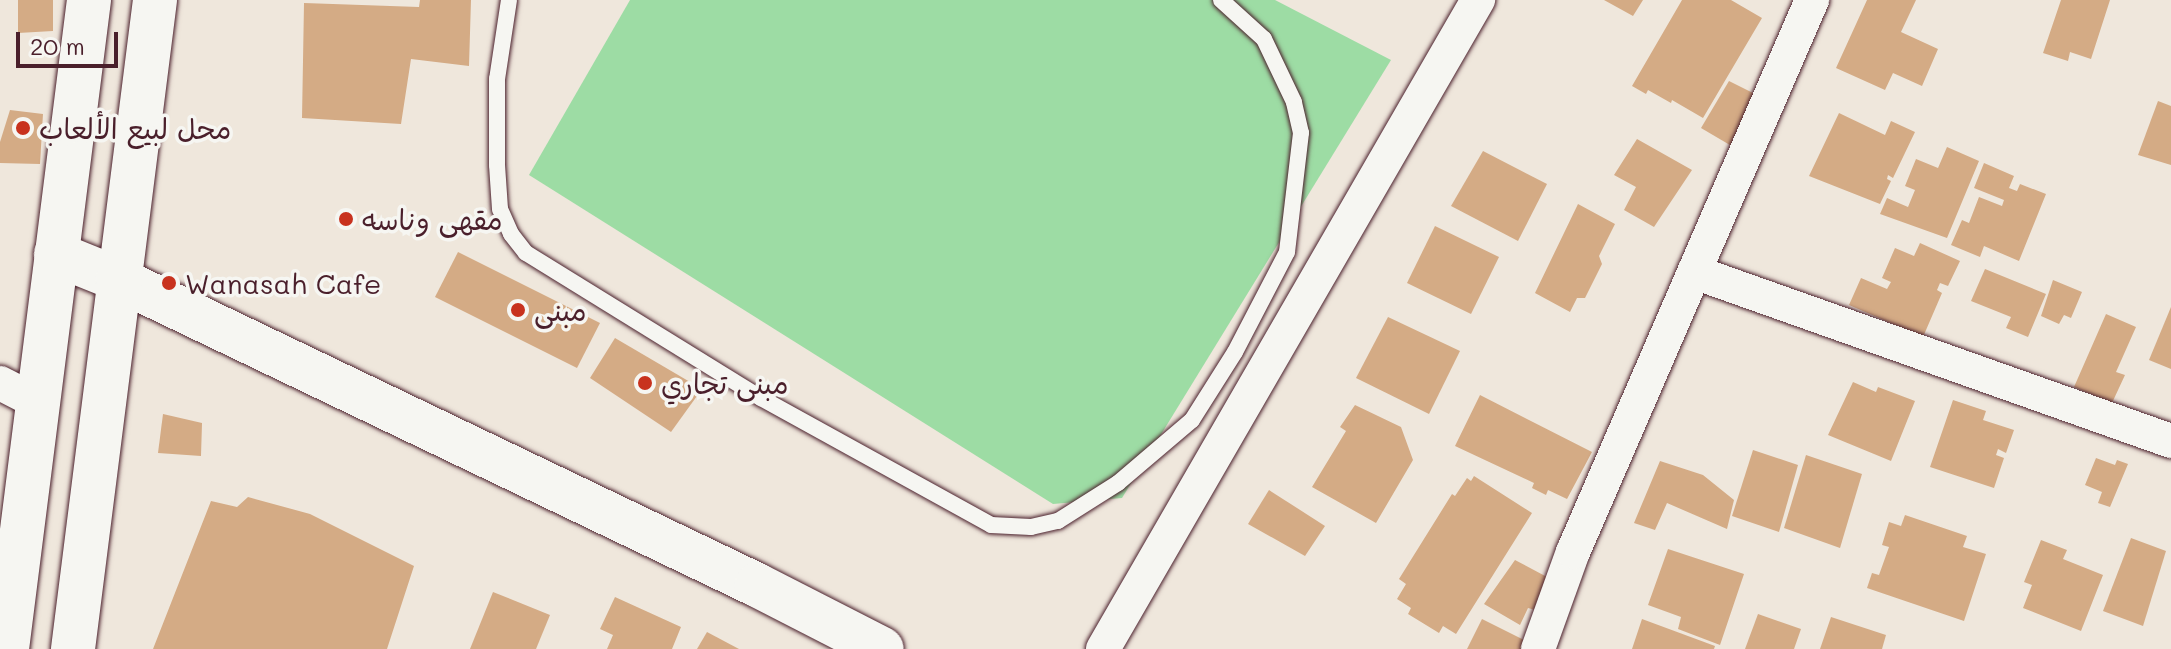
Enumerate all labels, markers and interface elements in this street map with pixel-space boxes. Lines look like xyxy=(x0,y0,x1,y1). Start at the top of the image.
scale bar xyxy=(20,16,122,66)
text: 20 m xyxy=(30,30,85,61)
place label: محل لبيع الألعاب xyxy=(39,111,231,145)
marker: محل لبيع الألعاب xyxy=(14,119,32,137)
place label: مقهى وناسه xyxy=(362,202,503,236)
marker: مقهى وناسه xyxy=(337,210,355,228)
place label: Wanasah Cafe xyxy=(185,266,381,300)
marker: Wanasah Cafe xyxy=(160,274,178,292)
place label: مبنى xyxy=(534,293,587,327)
marker: مبنى xyxy=(509,301,527,319)
place label: مبنى تجاري xyxy=(661,366,789,400)
marker: مبنى تجاري xyxy=(636,374,654,392)

